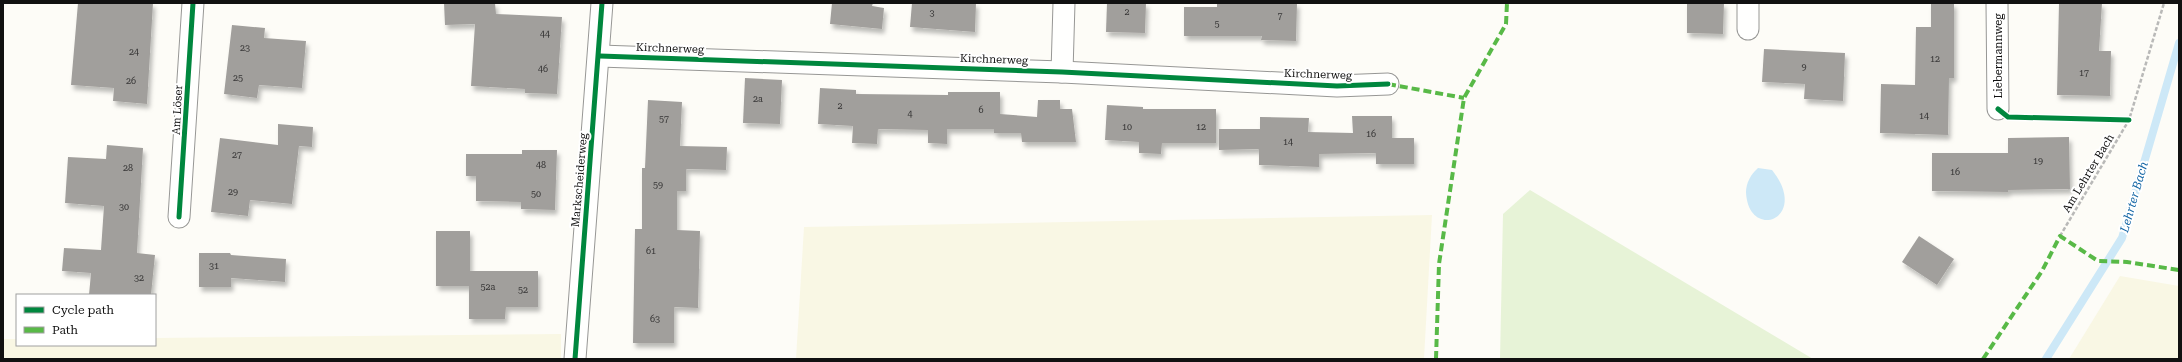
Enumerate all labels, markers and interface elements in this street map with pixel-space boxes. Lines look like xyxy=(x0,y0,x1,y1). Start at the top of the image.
house number: 2 xyxy=(1124,7,1130,17)
house number: 3 xyxy=(929,8,935,18)
house number: 7 xyxy=(1277,11,1283,21)
street label: Liebermannweg xyxy=(1992,13,2005,99)
house number: 5 xyxy=(1214,19,1220,29)
house number: 44 xyxy=(540,29,550,39)
street label: Kirchnerweg xyxy=(636,41,705,56)
house number: 23 xyxy=(240,43,250,53)
house number: 24 xyxy=(129,47,139,57)
street label: Kirchnerweg xyxy=(960,52,1029,67)
house number: 12 xyxy=(1930,54,1940,64)
house number: 9 xyxy=(1801,62,1807,72)
house number: 46 xyxy=(538,64,548,74)
street label: Kirchnerweg xyxy=(1284,67,1353,82)
house number: 17 xyxy=(2079,68,2089,78)
house number: 25 xyxy=(233,73,243,83)
house number: 26 xyxy=(126,76,136,86)
street label: Am Löser xyxy=(170,84,185,135)
house number: 2a xyxy=(753,94,763,104)
house number: 2 xyxy=(837,101,843,111)
house number: 6 xyxy=(978,105,984,115)
house number: 4 xyxy=(907,109,913,119)
house number: 14 xyxy=(1919,111,1929,121)
house number: 57 xyxy=(659,114,669,124)
house number: 10 xyxy=(1122,122,1132,132)
house number: 12 xyxy=(1196,122,1206,132)
house number: 16 xyxy=(1366,129,1376,139)
street label: Markscheiderweg xyxy=(569,132,590,228)
street label: Am Lehrter Bach xyxy=(2060,132,2117,215)
house number: 14 xyxy=(1283,137,1293,147)
house number: 27 xyxy=(232,150,242,160)
house number: 19 xyxy=(2033,156,2043,166)
house number: 48 xyxy=(536,160,546,170)
water label: Lehrter Bach xyxy=(2117,160,2151,235)
house number: 28 xyxy=(123,163,133,173)
house number: 16 xyxy=(1950,167,1960,177)
house number: 59 xyxy=(653,180,663,190)
house number: 29 xyxy=(228,187,238,197)
house number: 50 xyxy=(531,189,541,199)
house number: 30 xyxy=(119,202,129,212)
house number: 61 xyxy=(646,246,656,256)
house number: 31 xyxy=(209,261,219,271)
house number: 32 xyxy=(134,273,144,283)
house number: 52a xyxy=(481,282,496,292)
house number: 52 xyxy=(518,285,528,295)
legend xyxy=(16,294,156,346)
text: Cycle path xyxy=(52,303,114,317)
house number: 63 xyxy=(650,314,660,324)
text: Path xyxy=(52,323,78,337)

